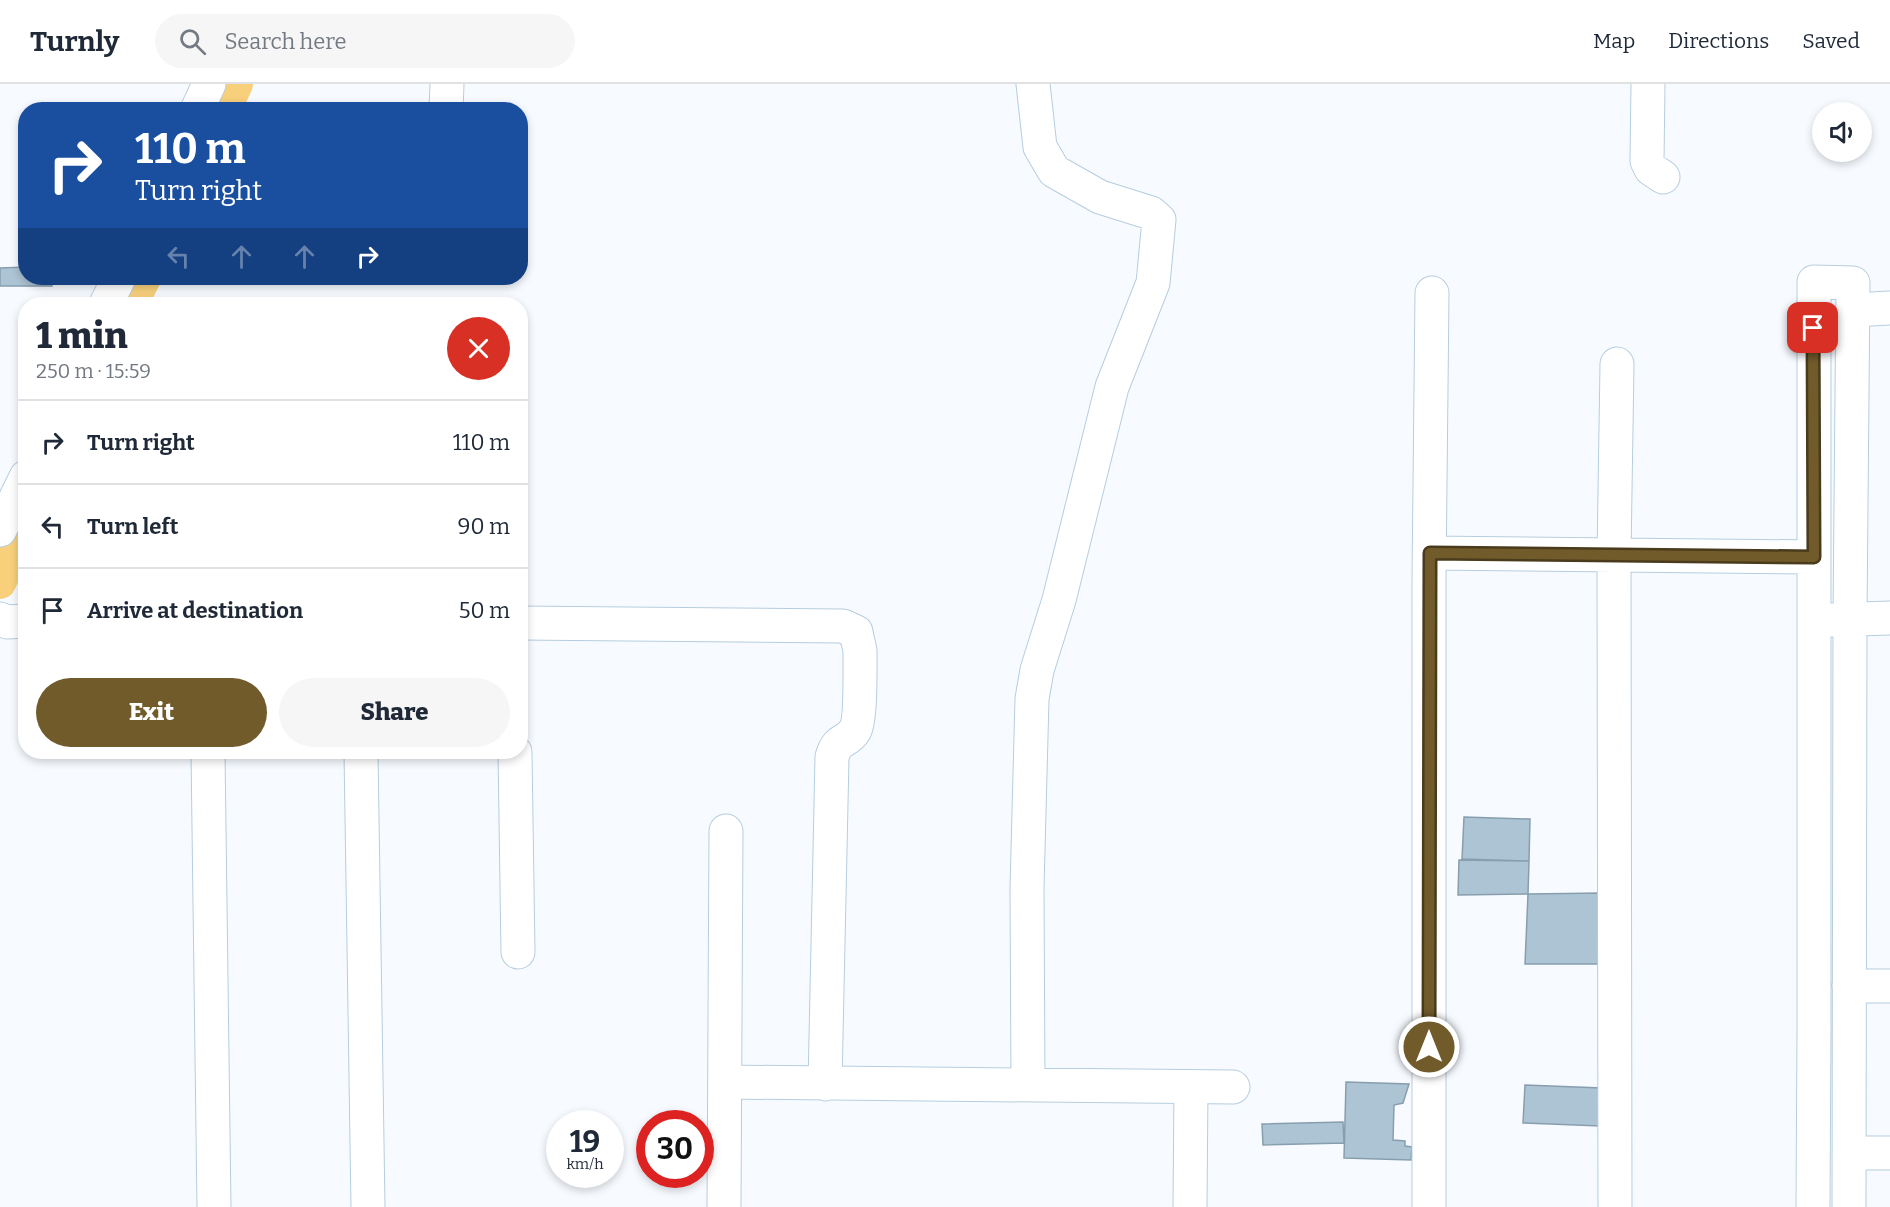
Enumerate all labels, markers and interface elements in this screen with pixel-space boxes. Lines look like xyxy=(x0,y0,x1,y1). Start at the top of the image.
search box xyxy=(155,14,575,68)
text: Turnly xyxy=(30,25,119,58)
icon: search xyxy=(176,25,209,58)
text: Search here xyxy=(224,28,347,55)
text: Map xyxy=(1593,28,1635,54)
text: Directions xyxy=(1668,28,1769,54)
text: Saved xyxy=(1802,28,1860,54)
map controls xyxy=(1812,102,1872,162)
button: sound xyxy=(1812,102,1872,162)
text: 110 m xyxy=(135,124,246,174)
icon: right xyxy=(36,126,114,204)
text: Turn right xyxy=(135,175,262,207)
icon: left xyxy=(162,240,195,273)
icon: ahead xyxy=(225,240,258,273)
icon: ahead xyxy=(288,240,321,273)
icon: right xyxy=(351,240,384,273)
pin xyxy=(1787,302,1838,353)
icon: arrive xyxy=(1796,311,1829,344)
text: 1 min xyxy=(36,314,128,358)
button: close xyxy=(447,317,510,380)
text: 250 m · 15:59 xyxy=(36,359,151,383)
icon: right xyxy=(36,426,69,459)
text: Turn right xyxy=(87,429,195,456)
text: 110 m xyxy=(453,429,510,456)
icon: left xyxy=(36,510,69,543)
text: Turn left xyxy=(87,513,179,540)
text: 90 m xyxy=(458,513,510,540)
icon: arrive xyxy=(36,594,69,627)
text: Arrive at destination xyxy=(87,597,303,624)
text: 50 m xyxy=(459,597,510,624)
button: Exit xyxy=(36,678,267,747)
button: Share xyxy=(279,678,510,747)
position arrow xyxy=(1397,1015,1461,1079)
speed limit sign: 30 xyxy=(636,1110,714,1188)
text: 19 xyxy=(570,1124,600,1160)
text: km/h xyxy=(566,1155,604,1173)

